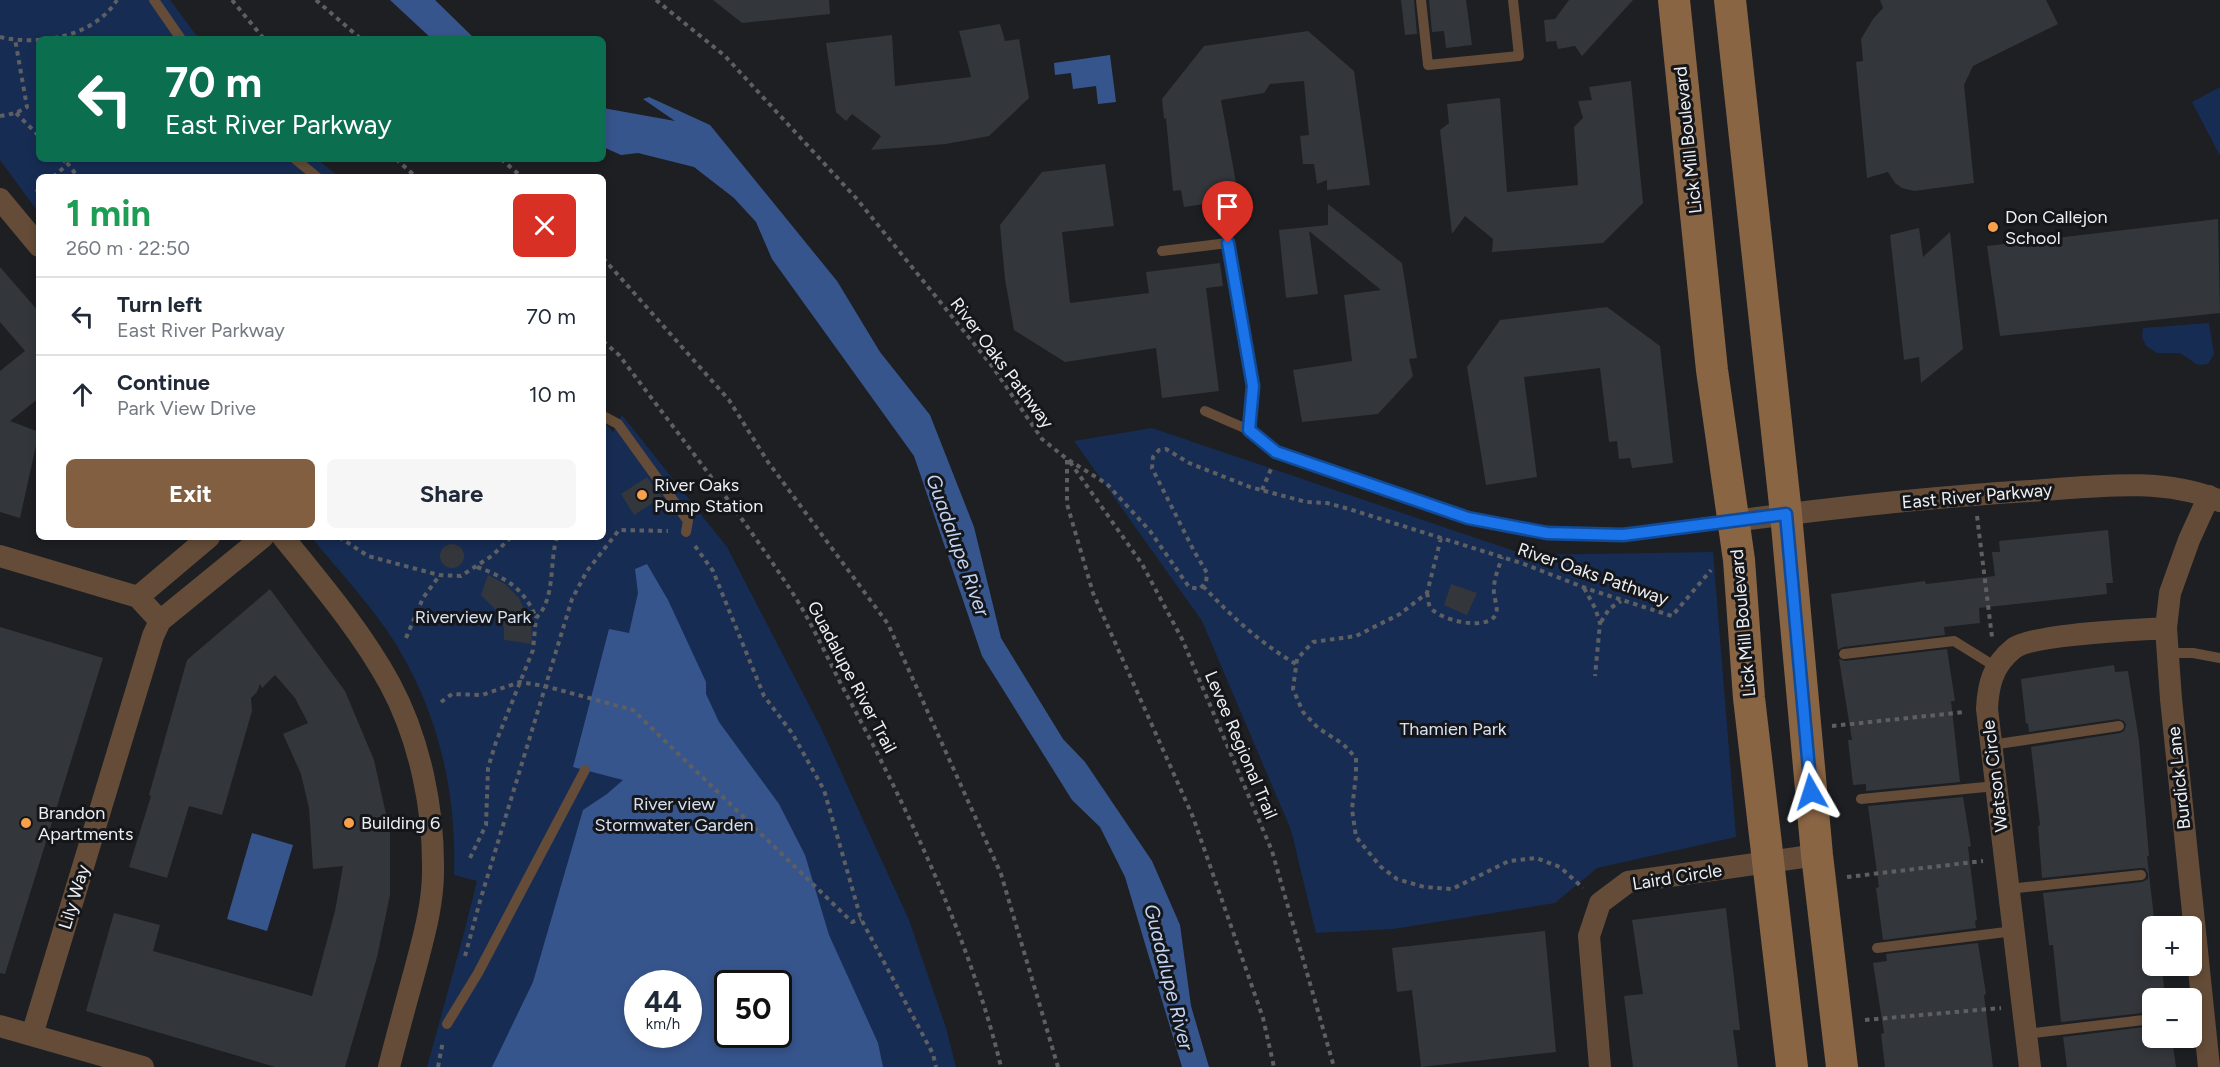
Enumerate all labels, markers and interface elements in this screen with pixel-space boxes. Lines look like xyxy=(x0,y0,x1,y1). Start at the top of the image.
text: 70 m xyxy=(165,57,262,108)
icon: left xyxy=(66,60,144,138)
street label: Lick Mill Boulevard xyxy=(1669,65,1707,215)
text: East River Parkway xyxy=(165,108,392,141)
pin xyxy=(1202,181,1253,243)
icon: arrive xyxy=(1211,190,1244,223)
text: 1 min xyxy=(66,192,151,235)
button: close xyxy=(513,194,576,257)
place label: Don Callejon School xyxy=(2005,206,2108,249)
marker: Don Callejon School xyxy=(1986,220,2000,234)
text: 260 m · 22:50 xyxy=(66,236,190,260)
text: Turn left xyxy=(117,291,203,318)
street label: River Oaks Pathway xyxy=(946,293,1059,433)
icon: left xyxy=(66,300,99,333)
text: 70 m xyxy=(526,303,576,330)
text: East River Parkway xyxy=(117,318,285,342)
text: Continue xyxy=(117,369,210,396)
icon: ahead xyxy=(66,378,99,411)
text: 10 m xyxy=(529,381,576,408)
text: Park View Drive xyxy=(117,396,256,420)
button: Exit xyxy=(66,459,315,528)
button: Share xyxy=(327,459,576,528)
water label: Guadalupe River xyxy=(921,470,995,621)
place label: River Oaks Pump Station xyxy=(654,474,763,517)
street label: East River Parkway xyxy=(1901,478,2054,514)
marker: River Oaks Pump Station xyxy=(635,488,649,502)
street label: River Oaks Pathway xyxy=(1515,538,1672,610)
street label: Lick Mill Boulevard xyxy=(1726,548,1760,698)
street label: Guadalupe River Trail xyxy=(803,597,901,757)
park label: Riverview Park xyxy=(415,606,531,628)
street label: Levee Regional Trail xyxy=(1200,668,1282,822)
park label: Thamien Park xyxy=(1399,718,1507,740)
street label: Watson Circle xyxy=(1977,719,2013,833)
street label: Burdick Lane xyxy=(2163,725,2195,830)
position arrow xyxy=(1779,760,1843,824)
park label: River view Stormwater Garden xyxy=(594,793,754,836)
place label: Brandon Apartments xyxy=(38,802,133,845)
place label: Building 6 xyxy=(361,812,440,834)
marker: Brandon Apartments xyxy=(19,816,33,830)
marker: Building 6 xyxy=(342,816,356,830)
street label: Laird Circle xyxy=(1631,859,1724,895)
street label: Lily Way xyxy=(54,861,94,932)
water label: Guadalupe River xyxy=(1139,901,1199,1054)
map controls xyxy=(2142,916,2202,1048)
button: + xyxy=(2142,916,2202,976)
speed limit sign: 50 xyxy=(714,970,792,1048)
text: 44 xyxy=(644,983,682,1020)
button: − xyxy=(2142,988,2202,1048)
text: km/h xyxy=(646,1015,680,1033)

